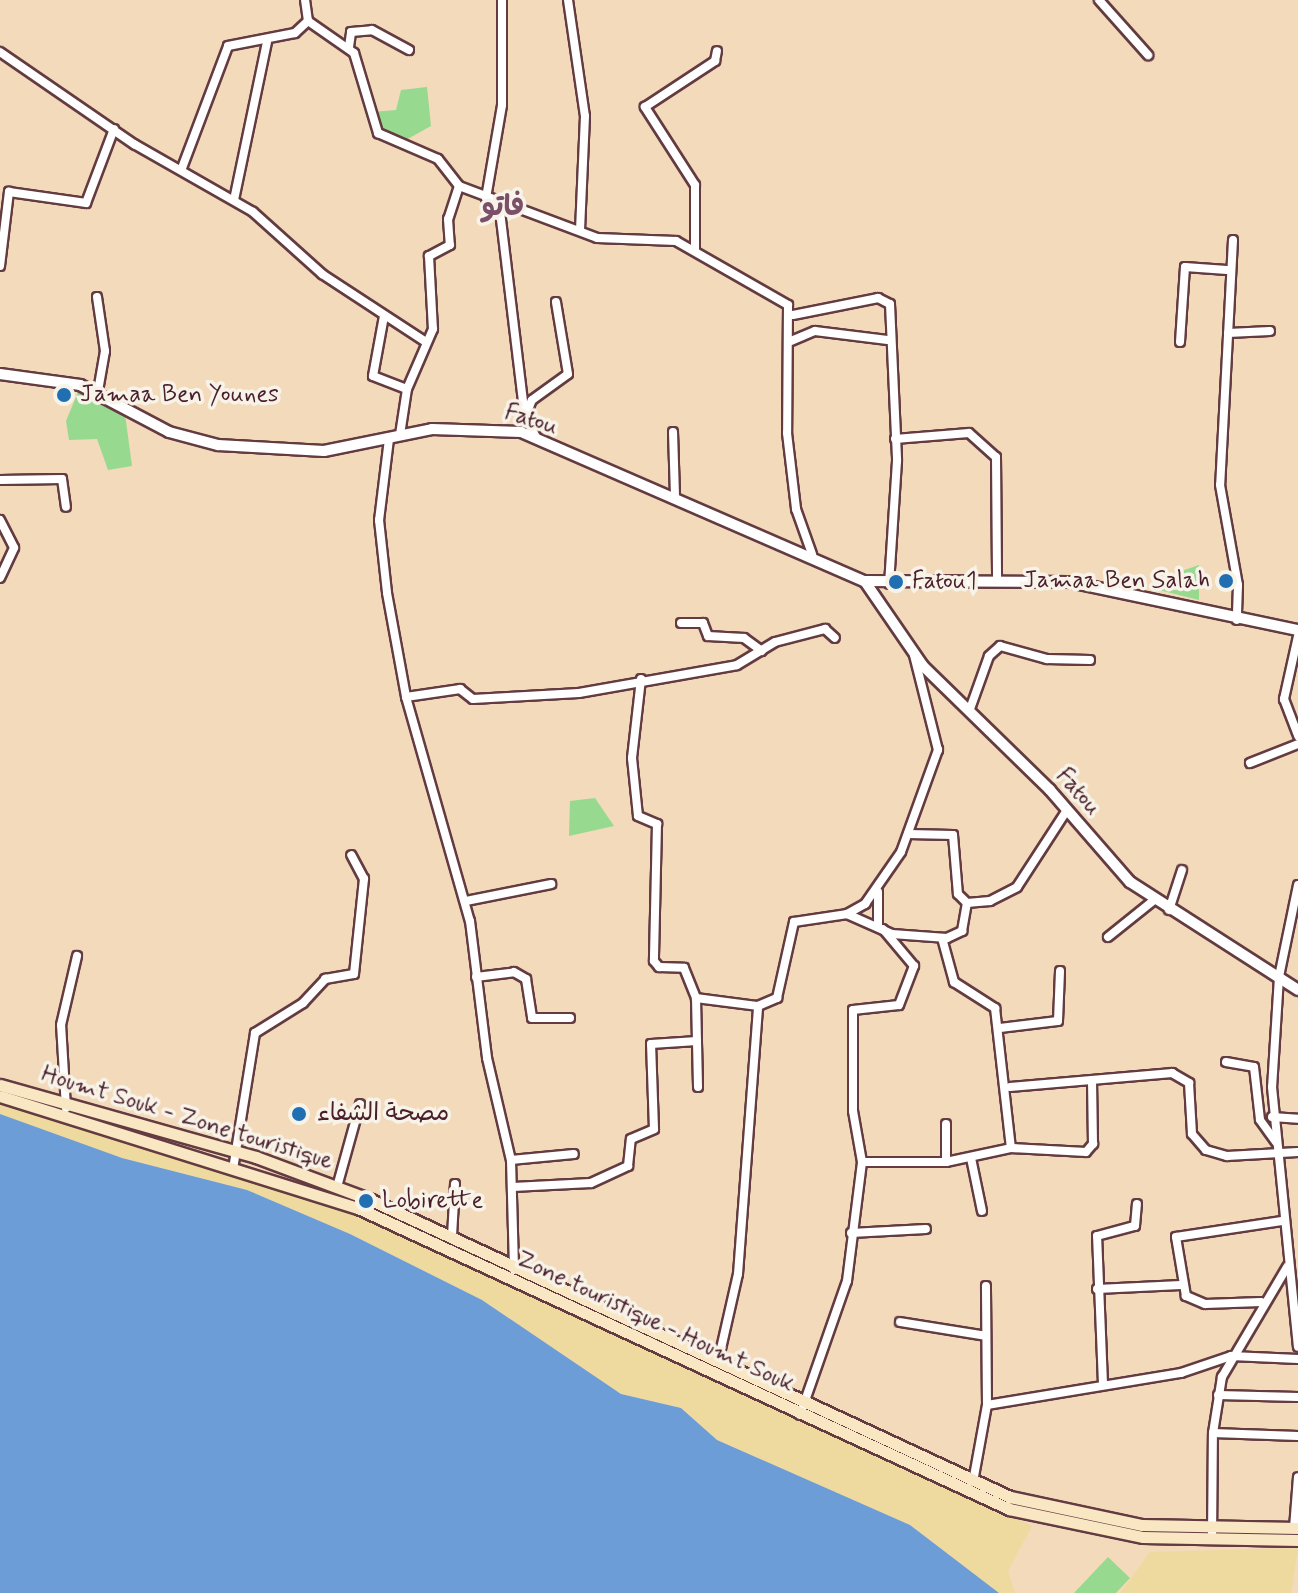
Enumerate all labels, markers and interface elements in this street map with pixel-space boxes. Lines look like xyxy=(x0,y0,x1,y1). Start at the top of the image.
district label: فاتو xyxy=(482,191,524,225)
place label: Jamaa Ben Younes xyxy=(80,381,276,409)
marker: Jamaa Ben Younes xyxy=(55,386,73,404)
street label: Fatou xyxy=(501,398,561,442)
place label: Jamaa Ben Salah xyxy=(1027,567,1210,595)
place label: Fatou1 xyxy=(912,568,977,596)
marker: Jamaa Ben Salah xyxy=(1217,572,1235,590)
marker: Fatou1 xyxy=(887,573,905,591)
street label: Fatou xyxy=(1049,762,1107,822)
street label: Houmt Souk - Zone touristique xyxy=(37,1060,337,1176)
place label: مصحة الشفاء xyxy=(317,1100,449,1128)
marker: مصحة الشفاء xyxy=(288,1103,310,1125)
place label: Lobirette xyxy=(382,1187,483,1215)
marker: Lobirette xyxy=(357,1192,375,1210)
street label: Zone touristique - Houmt Souk xyxy=(510,1244,800,1400)

